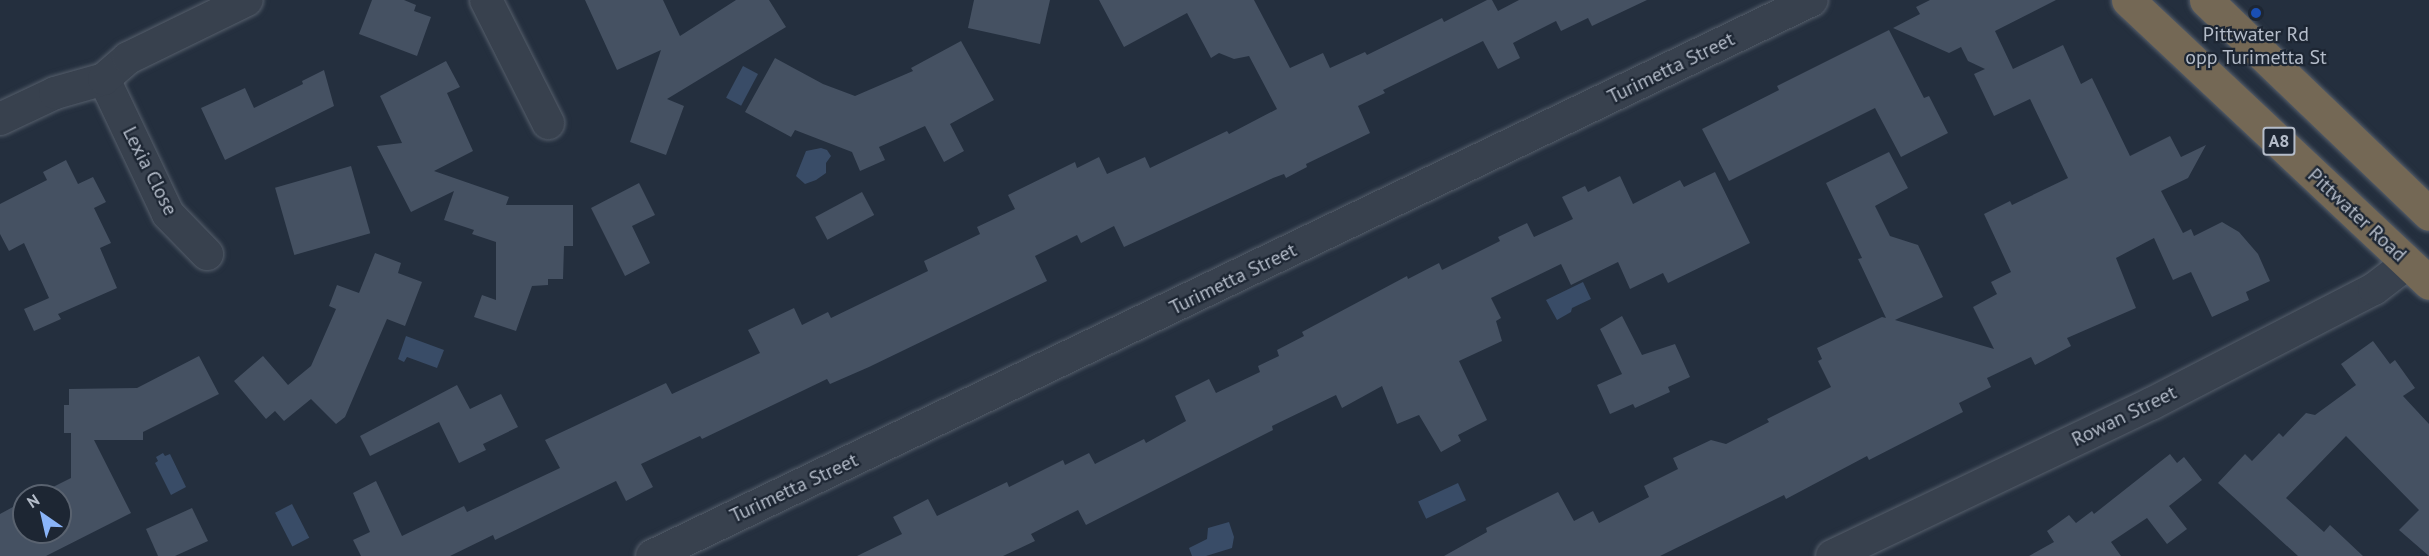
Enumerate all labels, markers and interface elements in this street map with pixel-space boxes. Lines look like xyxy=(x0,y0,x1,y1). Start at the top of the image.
marker: Pittwater Rd opp Turimetta St xyxy=(2249,6,2263,20)
place label: Pittwater Rd opp Turimetta St xyxy=(2185,22,2327,69)
street label: Turimetta Street xyxy=(1604,27,1738,109)
street label: Lexia Close xyxy=(117,123,183,219)
road number: A8 xyxy=(2261,126,2297,156)
street label: Pittwater Road xyxy=(2303,163,2411,267)
street label: Turimetta Street xyxy=(1166,238,1300,320)
street label: Rowan Street xyxy=(2068,380,2180,452)
street label: Turimetta Street xyxy=(726,448,862,528)
north arrow xyxy=(12,484,72,544)
text: N xyxy=(23,490,43,512)

